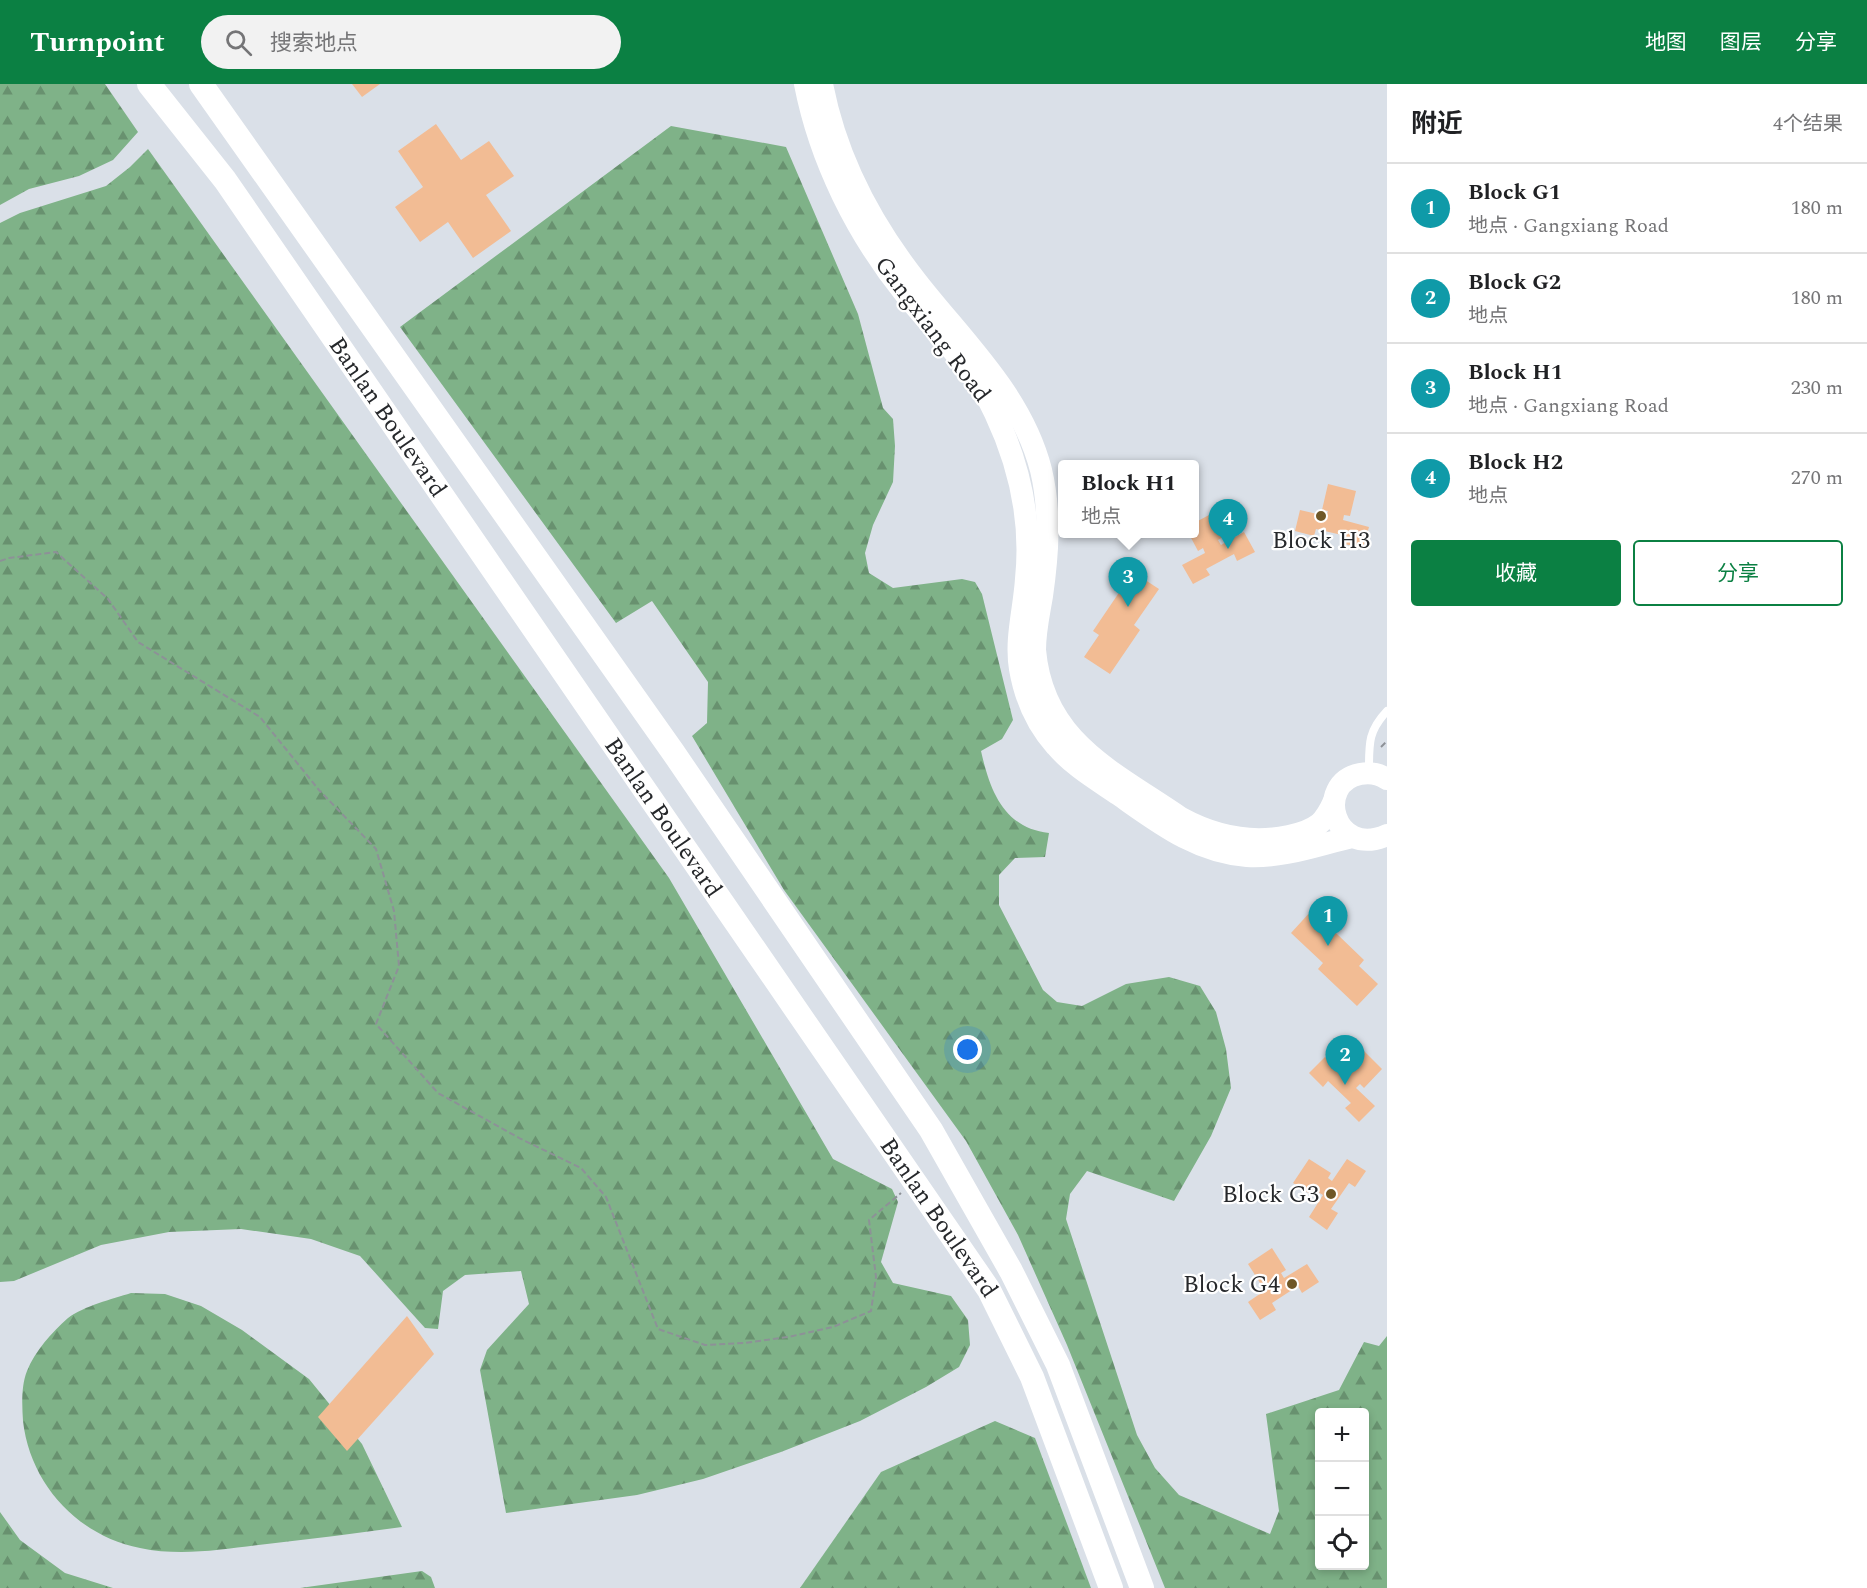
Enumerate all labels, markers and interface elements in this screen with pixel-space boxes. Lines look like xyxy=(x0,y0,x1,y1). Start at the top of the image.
search box xyxy=(201,15,621,69)
text: Turnpoint xyxy=(30,21,165,64)
icon: search xyxy=(222,26,255,59)
text: 搜索地点 xyxy=(270,27,358,60)
text: 地图 xyxy=(1645,27,1687,59)
text: 图层 xyxy=(1720,27,1762,59)
text: 分享 xyxy=(1795,27,1837,59)
text: 附近 xyxy=(1411,104,1463,144)
text: 4个结果 xyxy=(1773,109,1843,139)
text: Block G1 xyxy=(1468,176,1561,209)
text: 1 xyxy=(1425,193,1436,223)
text: 180 m xyxy=(1791,193,1843,223)
text: 地点 · Gangxiang Road xyxy=(1468,211,1669,241)
street label: Gangxiang Road xyxy=(865,249,999,410)
text: Block G2 xyxy=(1468,266,1561,299)
text: 2 xyxy=(1425,283,1436,313)
text: 180 m xyxy=(1791,283,1843,313)
text: 地点 xyxy=(1468,301,1508,331)
street label: Banlan Boulevard xyxy=(319,330,455,505)
text: Block H1 xyxy=(1468,356,1563,389)
text: 3 xyxy=(1425,373,1436,403)
text: 230 m xyxy=(1791,373,1843,403)
text: 地点 · Gangxiang Road xyxy=(1468,391,1669,421)
text: Block H2 xyxy=(1468,446,1563,479)
popup xyxy=(1058,460,1199,538)
text: 4 xyxy=(1425,463,1436,493)
text: 270 m xyxy=(1791,463,1843,493)
text: Block H1 xyxy=(1081,467,1176,500)
text: 地点 xyxy=(1468,481,1508,511)
pin: 4 xyxy=(1208,500,1248,549)
text: 地点 xyxy=(1081,502,1121,532)
marker: Block H3 xyxy=(1314,509,1328,523)
place label: Block H3 xyxy=(1272,523,1370,559)
button: 收藏 xyxy=(1411,540,1621,606)
button: 分享 xyxy=(1633,540,1843,606)
pin: 3 xyxy=(1108,558,1148,607)
street label: Banlan Boulevard xyxy=(595,730,731,905)
pin: 1 xyxy=(1308,896,1348,946)
your location xyxy=(953,1035,982,1064)
pin: 2 xyxy=(1326,1036,1364,1085)
street label: Banlan Boulevard xyxy=(870,1131,1006,1306)
place label: Block G3 xyxy=(1222,1177,1319,1213)
marker: Block G3 xyxy=(1324,1187,1338,1201)
place label: Block G4 xyxy=(1183,1267,1280,1303)
marker: Block G4 xyxy=(1285,1277,1299,1291)
map controls xyxy=(1315,1408,1369,1570)
button: + xyxy=(1315,1408,1369,1462)
button: − xyxy=(1315,1462,1369,1516)
button: locate xyxy=(1315,1516,1369,1570)

